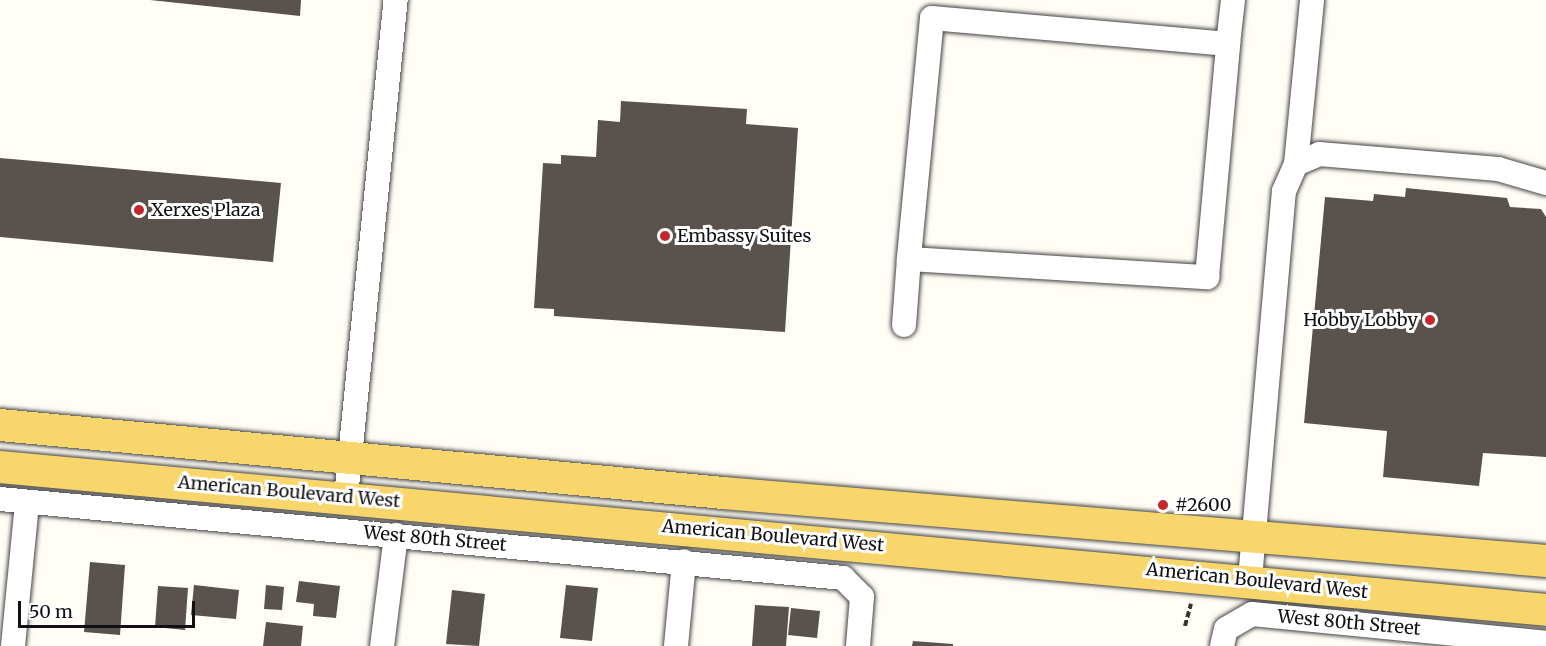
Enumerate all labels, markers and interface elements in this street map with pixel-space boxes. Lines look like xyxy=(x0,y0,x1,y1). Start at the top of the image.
place label: Xerxes Plaza xyxy=(151,199,260,221)
marker: Xerxes Plaza xyxy=(132,203,146,217)
place label: Embassy Suites xyxy=(677,225,811,247)
marker: Embassy Suites xyxy=(658,229,672,243)
place label: Hobby Lobby xyxy=(1303,309,1418,331)
marker: Hobby Lobby xyxy=(1423,313,1437,327)
street label: American Boulevard West xyxy=(177,472,401,512)
place label: #2600 xyxy=(1175,494,1231,516)
marker: #2600 xyxy=(1156,498,1170,512)
street label: American Boulevard West xyxy=(661,516,885,556)
street label: West 80th Street xyxy=(362,522,508,556)
street label: American Boulevard West xyxy=(1145,559,1369,603)
scale bar xyxy=(21,589,198,627)
text: 50 m xyxy=(29,600,73,623)
street label: West 80th Street xyxy=(1276,606,1422,640)

